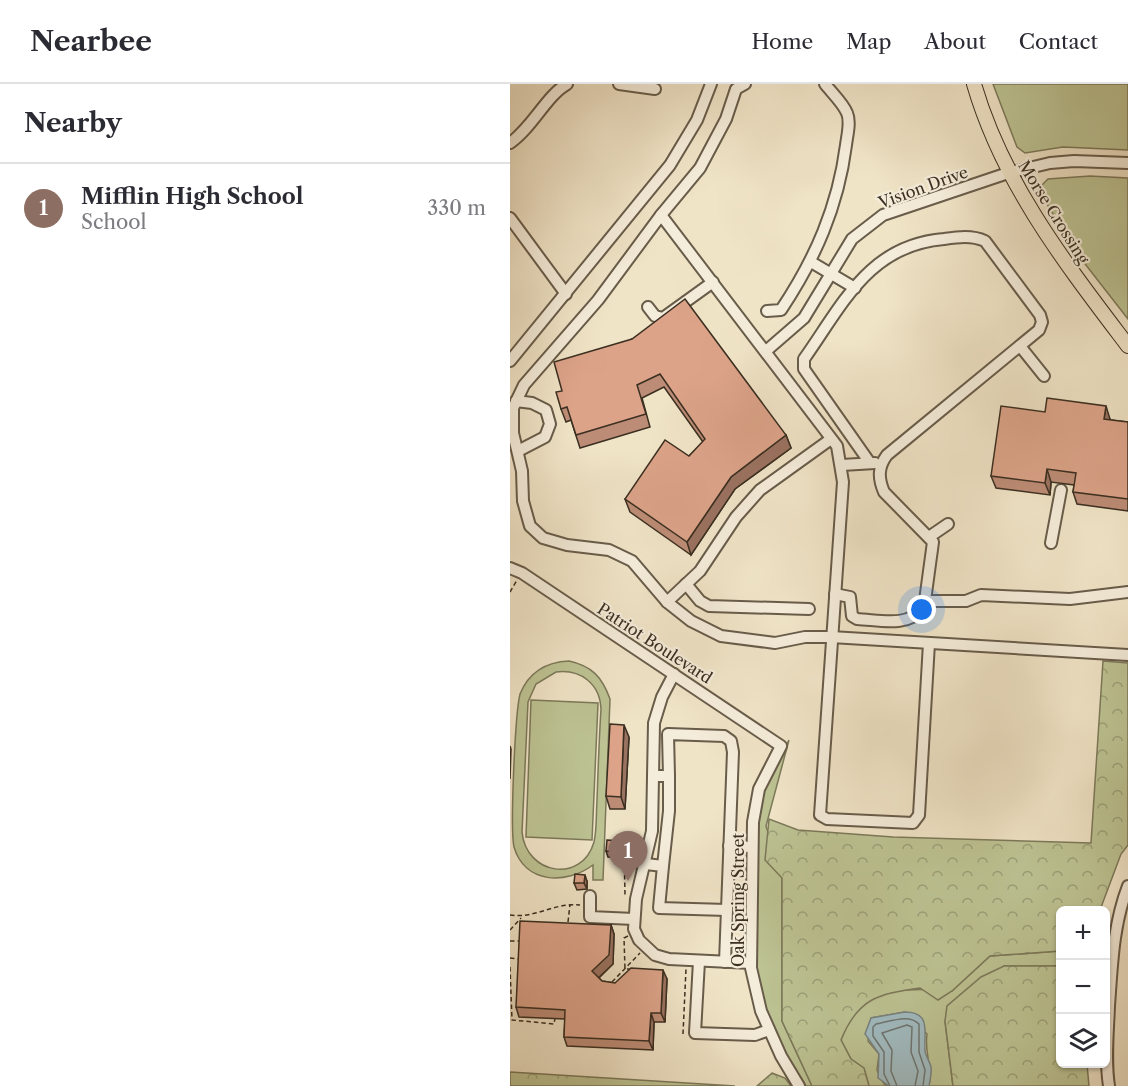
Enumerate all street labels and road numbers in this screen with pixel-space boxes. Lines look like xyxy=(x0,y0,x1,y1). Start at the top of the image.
street label: Morse Crossing xyxy=(1014,156,1094,268)
street label: Vision Drive xyxy=(875,162,971,213)
street label: Patriot Boulevard xyxy=(594,598,716,688)
street label: Oak Spring Street xyxy=(728,833,748,967)

